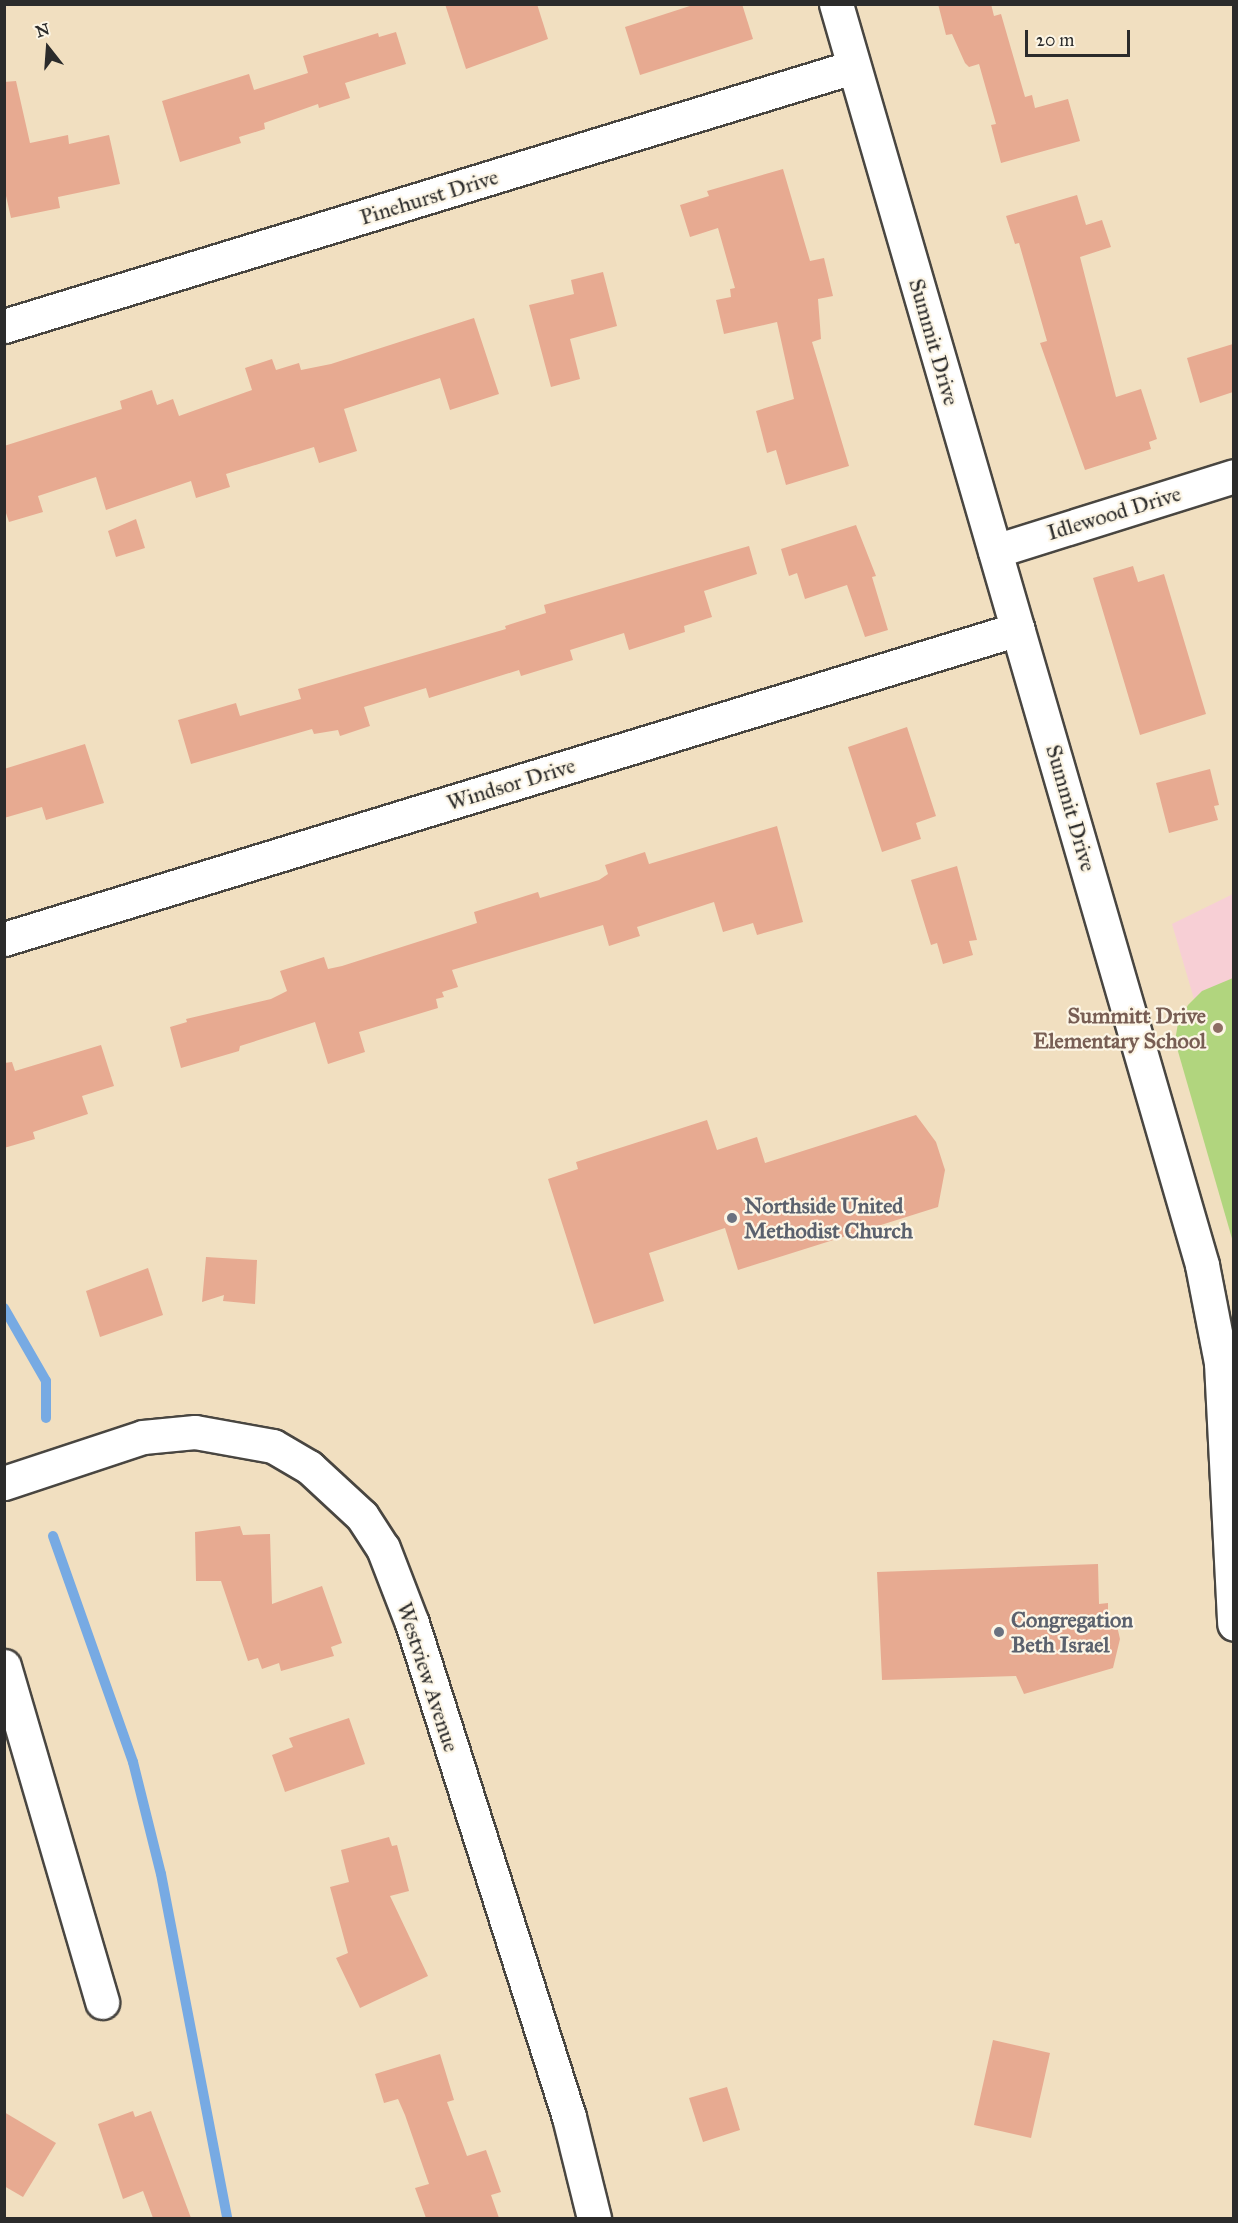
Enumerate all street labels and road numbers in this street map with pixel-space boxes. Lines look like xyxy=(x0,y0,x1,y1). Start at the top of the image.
street label: Pinehurst Drive xyxy=(357,163,501,231)
street label: Summit Drive xyxy=(903,276,965,408)
street label: Idlewood Drive xyxy=(1044,480,1184,546)
street label: Summit Drive xyxy=(1040,742,1102,874)
street label: Windsor Drive xyxy=(444,752,578,816)
street label: Westview Avenue xyxy=(391,1599,465,1755)

